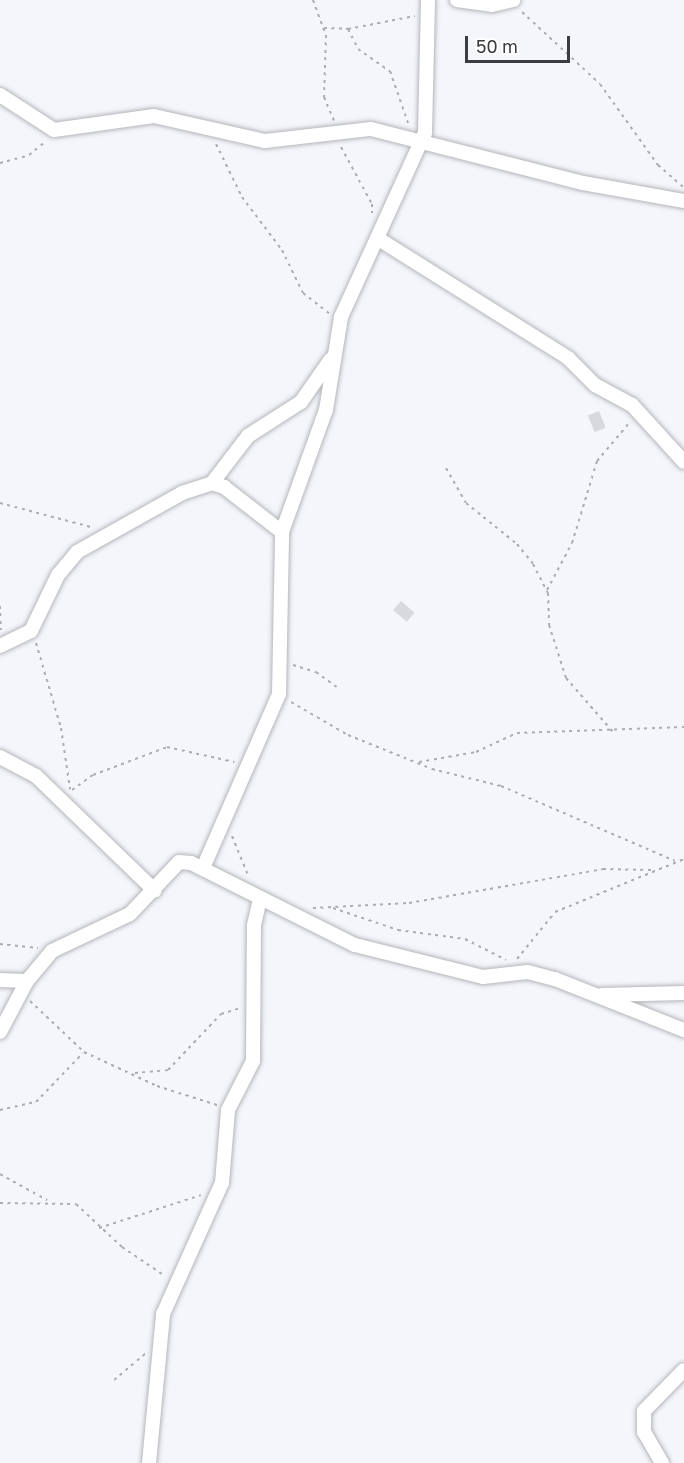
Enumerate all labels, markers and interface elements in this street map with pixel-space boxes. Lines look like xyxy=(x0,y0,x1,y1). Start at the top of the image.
scale bar xyxy=(468,24,573,62)
text: 50 m xyxy=(476,35,518,57)

